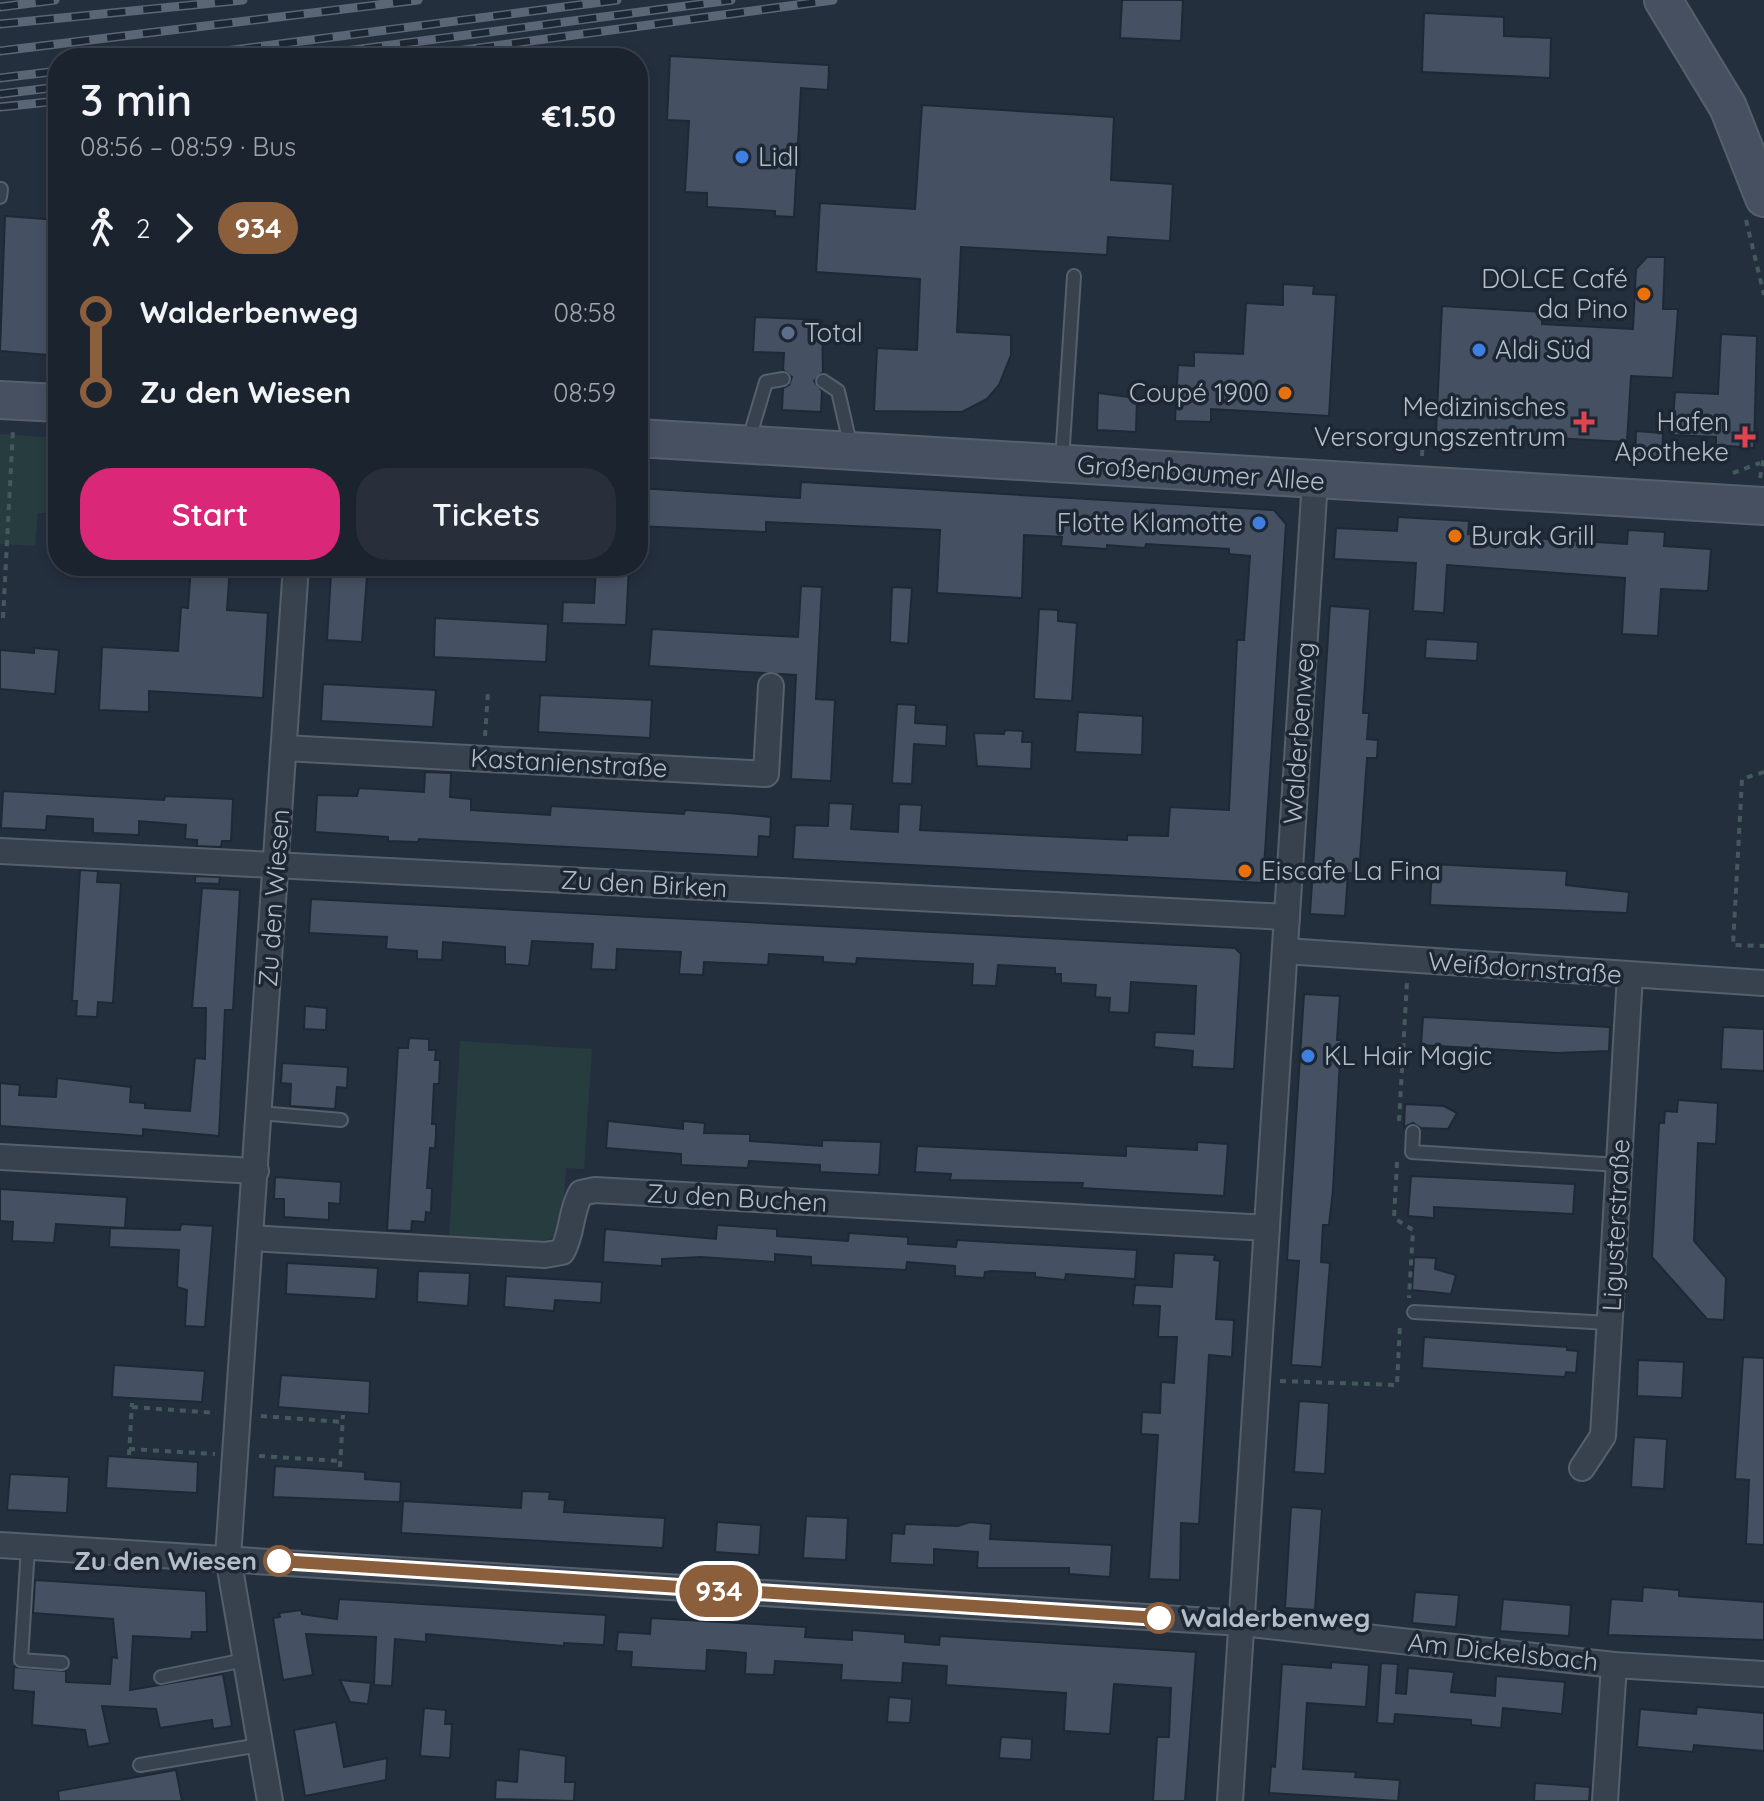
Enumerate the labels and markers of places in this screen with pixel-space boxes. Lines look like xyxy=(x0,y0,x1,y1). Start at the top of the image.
place label: Lidl xyxy=(758,140,799,173)
marker: Lidl xyxy=(733,148,751,166)
place label: DOLCE Café da Pino xyxy=(1481,262,1628,325)
marker: DOLCE Café da Pino xyxy=(1635,285,1653,303)
place label: Total xyxy=(804,316,863,349)
marker: Total xyxy=(779,324,797,342)
place label: Aldi Süd xyxy=(1495,333,1591,366)
marker: Aldi Süd xyxy=(1470,341,1488,359)
place label: Coupé 1900 xyxy=(1129,376,1269,409)
marker: Coupé 1900 xyxy=(1276,384,1294,402)
place label: Medizinisches Versorgungszentrum xyxy=(1314,390,1566,453)
place label: Hafen Apotheke xyxy=(1614,405,1729,468)
marker: Medizinisches Versorgungszentrum xyxy=(1573,411,1595,433)
marker: Hafen Apotheke xyxy=(1736,428,1754,446)
place label: Flotte Klamotte xyxy=(1057,506,1243,539)
marker: Flotte Klamotte xyxy=(1250,514,1268,532)
place label: Burak Grill xyxy=(1471,519,1595,552)
marker: Burak Grill xyxy=(1446,527,1464,545)
place label: Eiscafe La Fina xyxy=(1261,854,1441,887)
marker: Eiscafe La Fina xyxy=(1236,862,1254,880)
place label: KL Hair Magic xyxy=(1324,1039,1492,1072)
marker: KL Hair Magic xyxy=(1299,1047,1317,1065)
place label: Zu den Wiesen xyxy=(74,1544,257,1577)
marker: Zu den Wiesen xyxy=(264,1546,294,1576)
place label: Walderbenweg xyxy=(1181,1601,1370,1634)
marker: Walderbenweg xyxy=(1144,1603,1174,1633)

